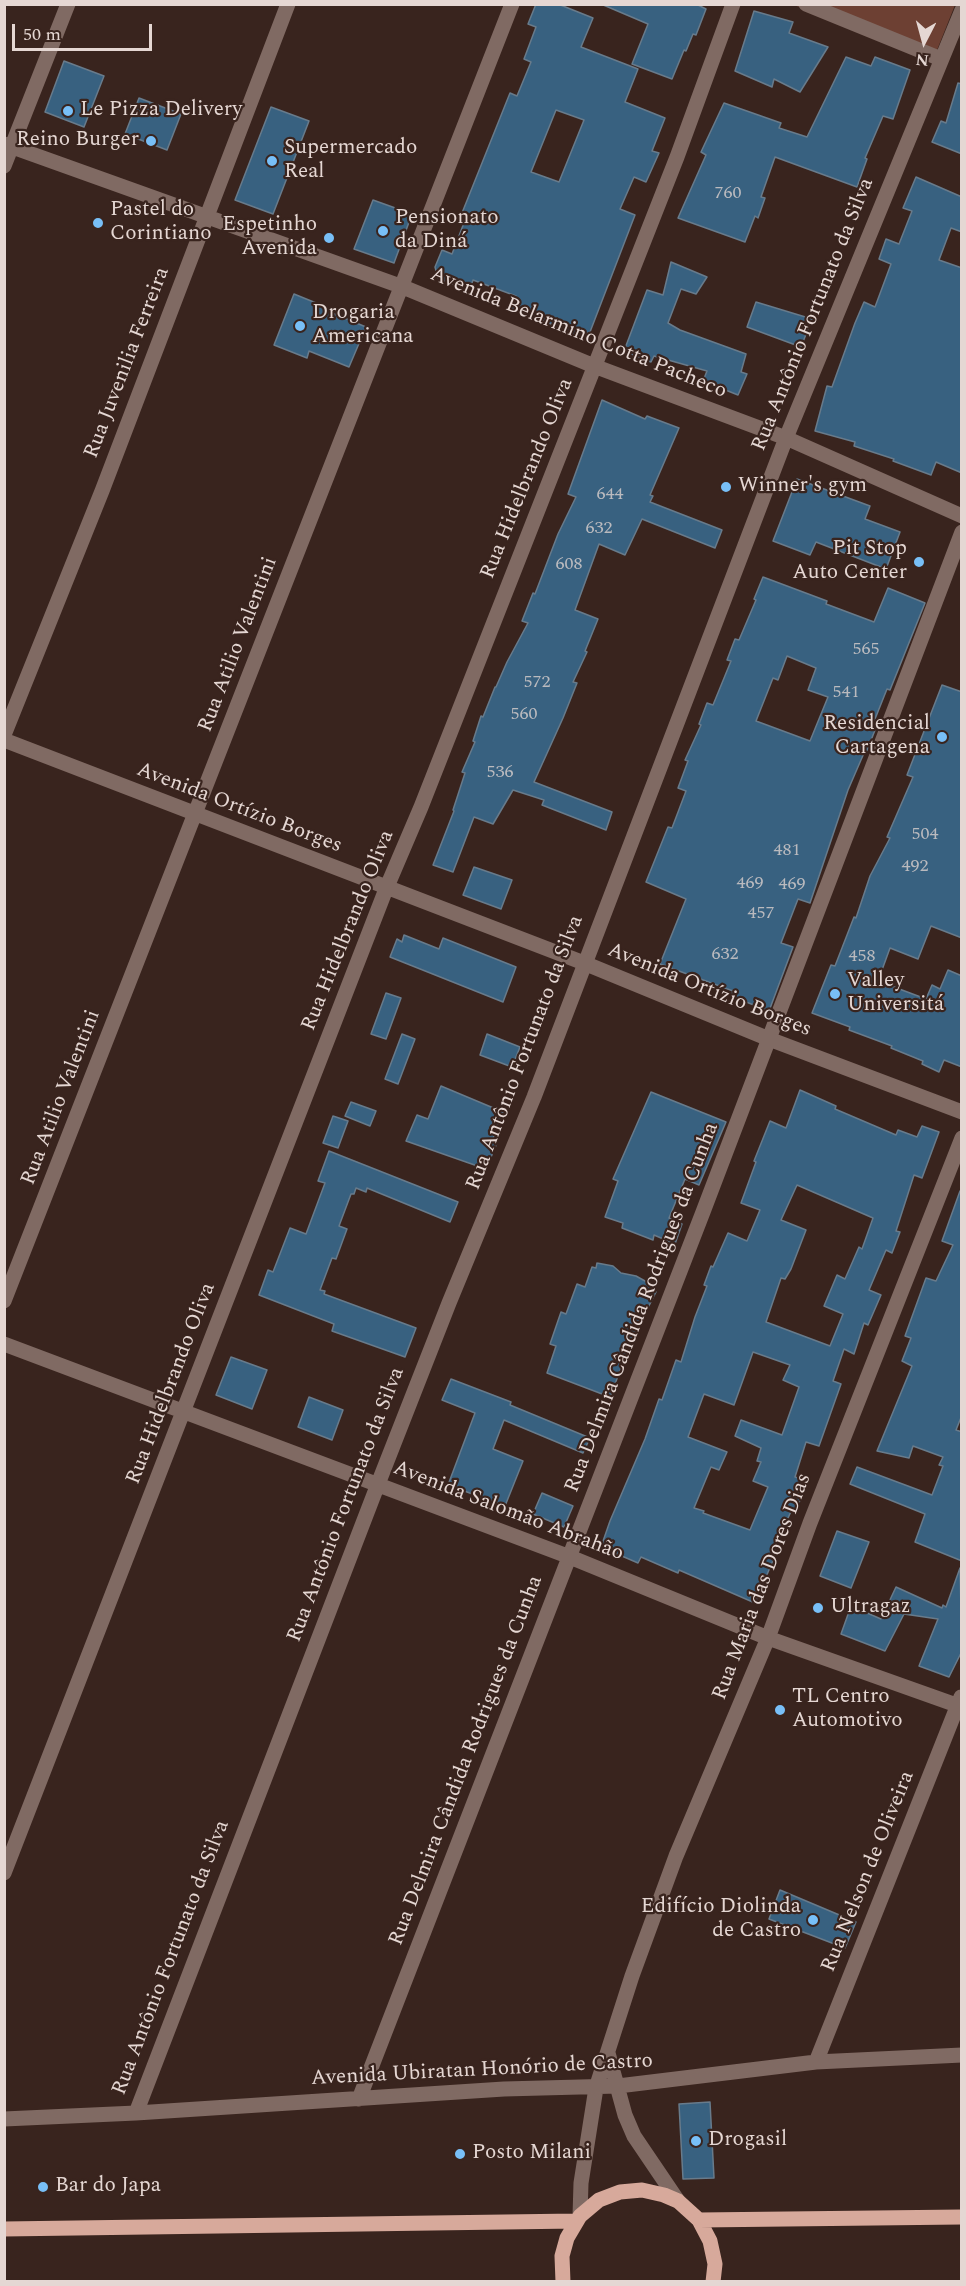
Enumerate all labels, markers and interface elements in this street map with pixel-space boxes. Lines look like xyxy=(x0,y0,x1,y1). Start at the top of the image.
scale bar xyxy=(15,12,154,50)
north arrow xyxy=(894,12,954,72)
text: 50 m xyxy=(23,21,61,48)
text: N xyxy=(914,47,930,73)
place label: Le Pizza Delivery xyxy=(80,98,242,124)
marker: Le Pizza Delivery xyxy=(61,104,75,118)
place label: Reino Burger xyxy=(16,128,139,154)
marker: Reino Burger xyxy=(144,134,158,148)
place label: Supermercado Real xyxy=(284,136,417,186)
marker: Supermercado Real xyxy=(265,154,279,168)
street label: Rua Antônio Fortunato da Silva xyxy=(748,175,880,455)
house number: 760 xyxy=(715,183,741,205)
place label: Pastel do Corintiano xyxy=(110,198,212,248)
place label: Pensionato da Diná xyxy=(395,206,499,256)
place label: Espetinho Avenida xyxy=(222,213,317,263)
marker: Pastel do Corintiano xyxy=(91,216,105,230)
marker: Pensionato da Diná xyxy=(376,224,390,238)
marker: Espetinho Avenida xyxy=(322,231,336,245)
street label: Avenida Belarmino Cotta Pacheco xyxy=(426,263,730,405)
street label: Rua Juvenilia Ferreira xyxy=(80,264,176,462)
place label: Drogaria Americana xyxy=(312,301,414,351)
marker: Drogaria Americana xyxy=(293,319,307,333)
street label: Rua Hidelbrando Oliva xyxy=(476,375,580,583)
place label: Winner's gym xyxy=(738,474,867,500)
marker: Winner's gym xyxy=(719,480,733,494)
house number: 644 xyxy=(597,484,623,506)
house number: 632 xyxy=(586,518,612,540)
place label: Pit Stop Auto Center xyxy=(792,537,907,587)
street label: Rua Atilio Valentini xyxy=(194,554,284,736)
house number: 608 xyxy=(556,554,582,576)
marker: Pit Stop Auto Center xyxy=(912,555,926,569)
house number: 565 xyxy=(853,639,879,661)
house number: 572 xyxy=(524,672,550,694)
house number: 541 xyxy=(833,682,859,704)
house number: 560 xyxy=(511,704,537,726)
place label: Residencial Cartagena xyxy=(823,712,930,762)
marker: Residencial Cartagena xyxy=(935,730,949,744)
street label: Avenida Ortízio Borges xyxy=(133,758,345,860)
house number: 536 xyxy=(487,762,513,784)
house number: 504 xyxy=(912,824,938,846)
street label: Rua Hidelbrando Oliva xyxy=(297,827,401,1035)
house number: 481 xyxy=(774,840,800,862)
house number: 492 xyxy=(902,856,928,878)
house number: 469 xyxy=(737,873,763,895)
house number: 469 xyxy=(779,874,805,896)
house number: 457 xyxy=(748,903,774,925)
street label: Rua Antônio Fortunato da Silva xyxy=(462,912,590,1194)
street label: Avenida Ortízio Borges xyxy=(603,939,815,1043)
house number: 632 xyxy=(712,944,738,966)
house number: 458 xyxy=(849,946,875,968)
place label: Valley Universitá xyxy=(847,969,944,1019)
marker: Valley Universitá xyxy=(828,987,842,1001)
street label: Rua Atilio Valentini xyxy=(17,1007,107,1189)
street label: Rua Delmira Cândida Rodrigues da Cunha xyxy=(561,1119,725,1497)
street label: Rua Hidelbrando Oliva xyxy=(122,1280,222,1488)
street label: Rua Antônio Fortunato da Silva xyxy=(283,1364,411,1646)
street label: Avenida Salomão Abrahão xyxy=(389,1456,627,1568)
street label: Rua Maria das Dores Dias xyxy=(708,1470,818,1704)
street label: Rua Delmira Cândida Rodrigues da Cunha xyxy=(385,1572,549,1950)
place label: Ultragaz xyxy=(830,1595,911,1621)
marker: Ultragaz xyxy=(811,1601,825,1615)
place label: TL Centro Automotivo xyxy=(792,1685,903,1735)
marker: TL Centro Automotivo xyxy=(773,1703,787,1717)
street label: Rua Nelson de Oliveira xyxy=(817,1768,921,1976)
street label: Rua Antônio Fortunato da Silva xyxy=(108,1817,236,2099)
place label: Edifício Diolinda de Castro xyxy=(641,1895,801,1945)
marker: Edifício Diolinda de Castro xyxy=(806,1913,820,1927)
street label: Avenida Ubiratan Honório de Castro xyxy=(310,2049,654,2093)
place label: Drogasil xyxy=(708,2128,787,2154)
marker: Drogasil xyxy=(689,2134,703,2148)
place label: Posto Milani xyxy=(472,2141,591,2167)
marker: Posto Milani xyxy=(453,2147,467,2161)
place label: Bar do Japa xyxy=(55,2174,161,2200)
marker: Bar do Japa xyxy=(36,2180,50,2194)

